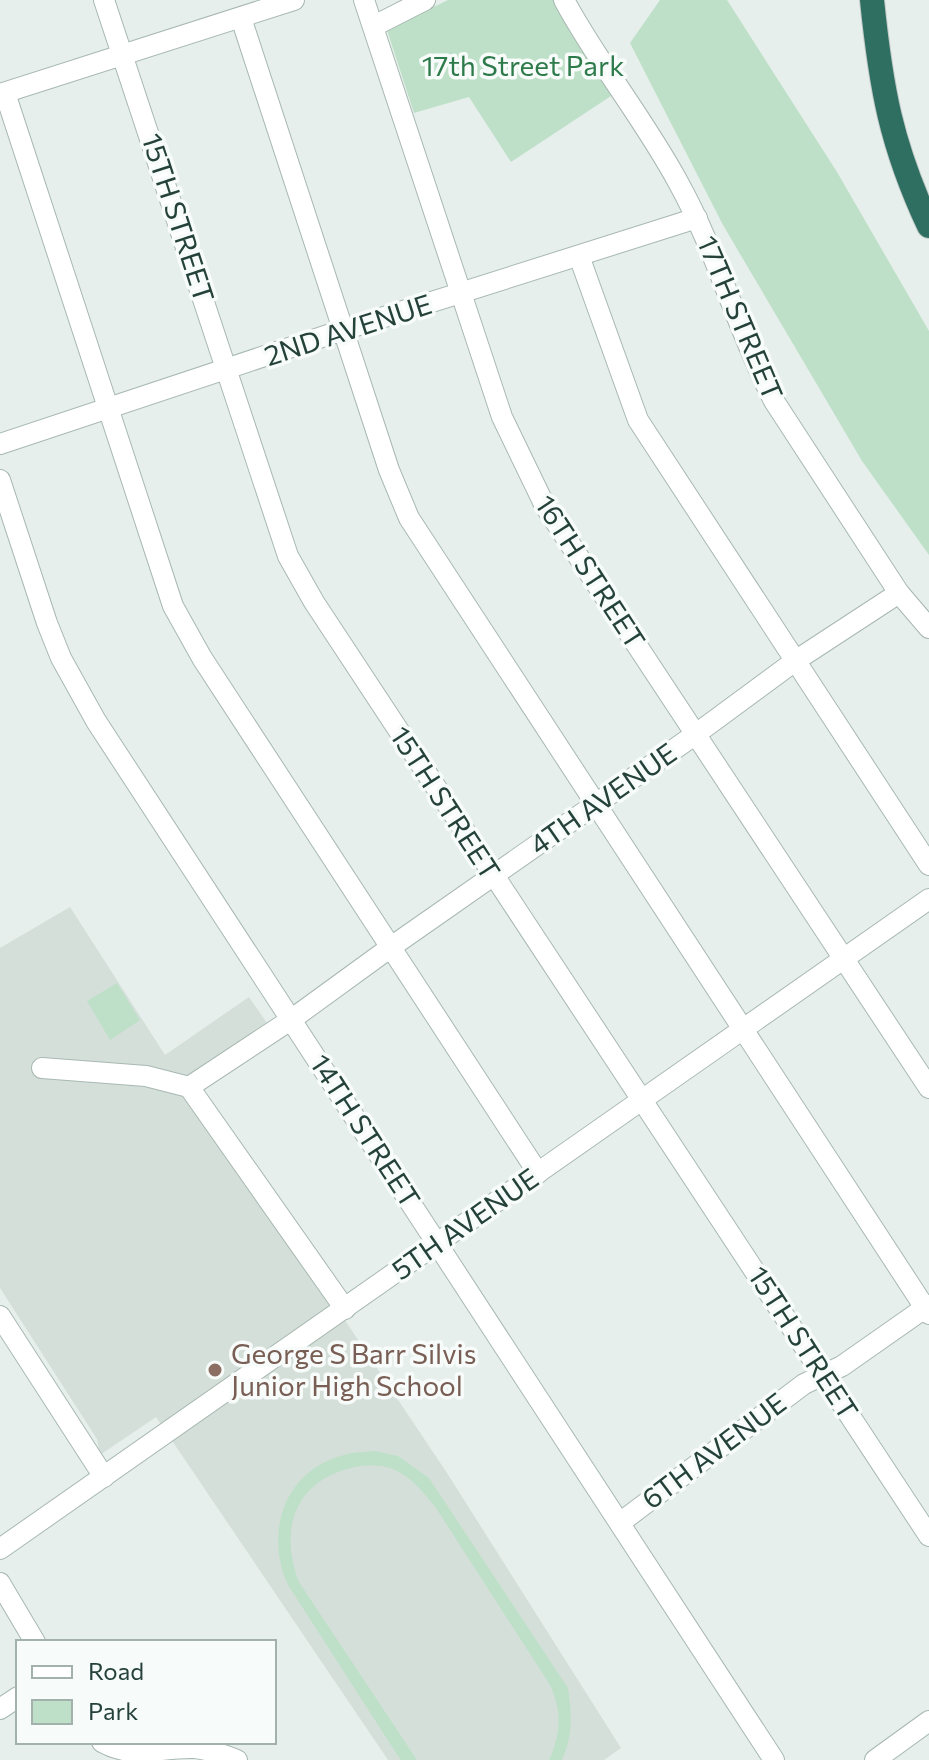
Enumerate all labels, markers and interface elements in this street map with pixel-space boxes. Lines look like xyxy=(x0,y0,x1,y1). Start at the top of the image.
park label: 17th Street Park xyxy=(422,48,624,82)
street label: 15TH STREET xyxy=(136,129,222,307)
street label: 17TH STREET xyxy=(691,230,791,405)
street label: 2ND AVENUE xyxy=(260,286,436,372)
street label: 16TH STREET xyxy=(529,488,653,655)
street label: 15TH STREET xyxy=(384,720,508,885)
street label: 4TH AVENUE xyxy=(523,735,682,861)
street label: 14TH STREET xyxy=(304,1047,428,1213)
street label: 5TH AVENUE xyxy=(385,1160,544,1286)
street label: 15TH STREET xyxy=(742,1260,866,1425)
place label: George S Barr Silvis Junior High School xyxy=(231,1336,477,1402)
marker: George S Barr Silvis Junior High School xyxy=(206,1361,224,1379)
street label: 6TH AVENUE xyxy=(635,1385,792,1515)
legend xyxy=(16,1640,276,1744)
text: Road xyxy=(88,1656,144,1685)
text: Park xyxy=(88,1696,138,1725)

